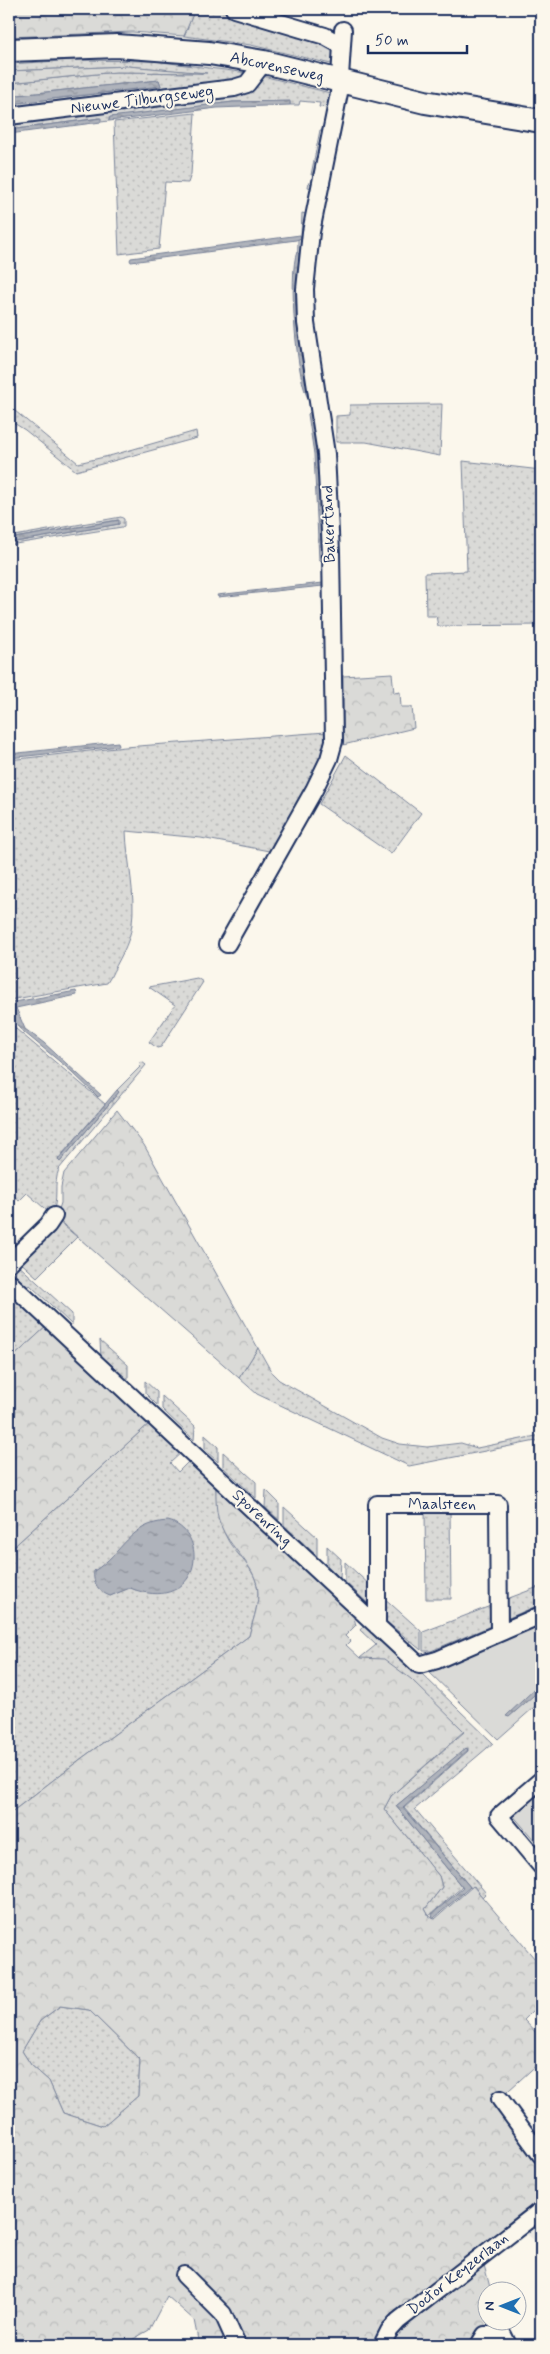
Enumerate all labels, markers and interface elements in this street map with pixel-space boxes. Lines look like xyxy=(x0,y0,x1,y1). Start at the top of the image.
scale bar xyxy=(368,22,466,54)
text: 50 m xyxy=(375,31,409,51)
street label: Abcovenseweg xyxy=(228,47,326,87)
street label: Nieuwe Tilburgseweg xyxy=(69,81,215,120)
street label: Bakertand xyxy=(317,485,341,563)
street label: Sporenring xyxy=(227,1485,297,1551)
street label: Maalsteen xyxy=(408,1494,476,1515)
street label: Doctor Keyzerlaan xyxy=(403,2228,513,2320)
north arrow xyxy=(478,2282,528,2332)
text: N xyxy=(481,2301,499,2311)

